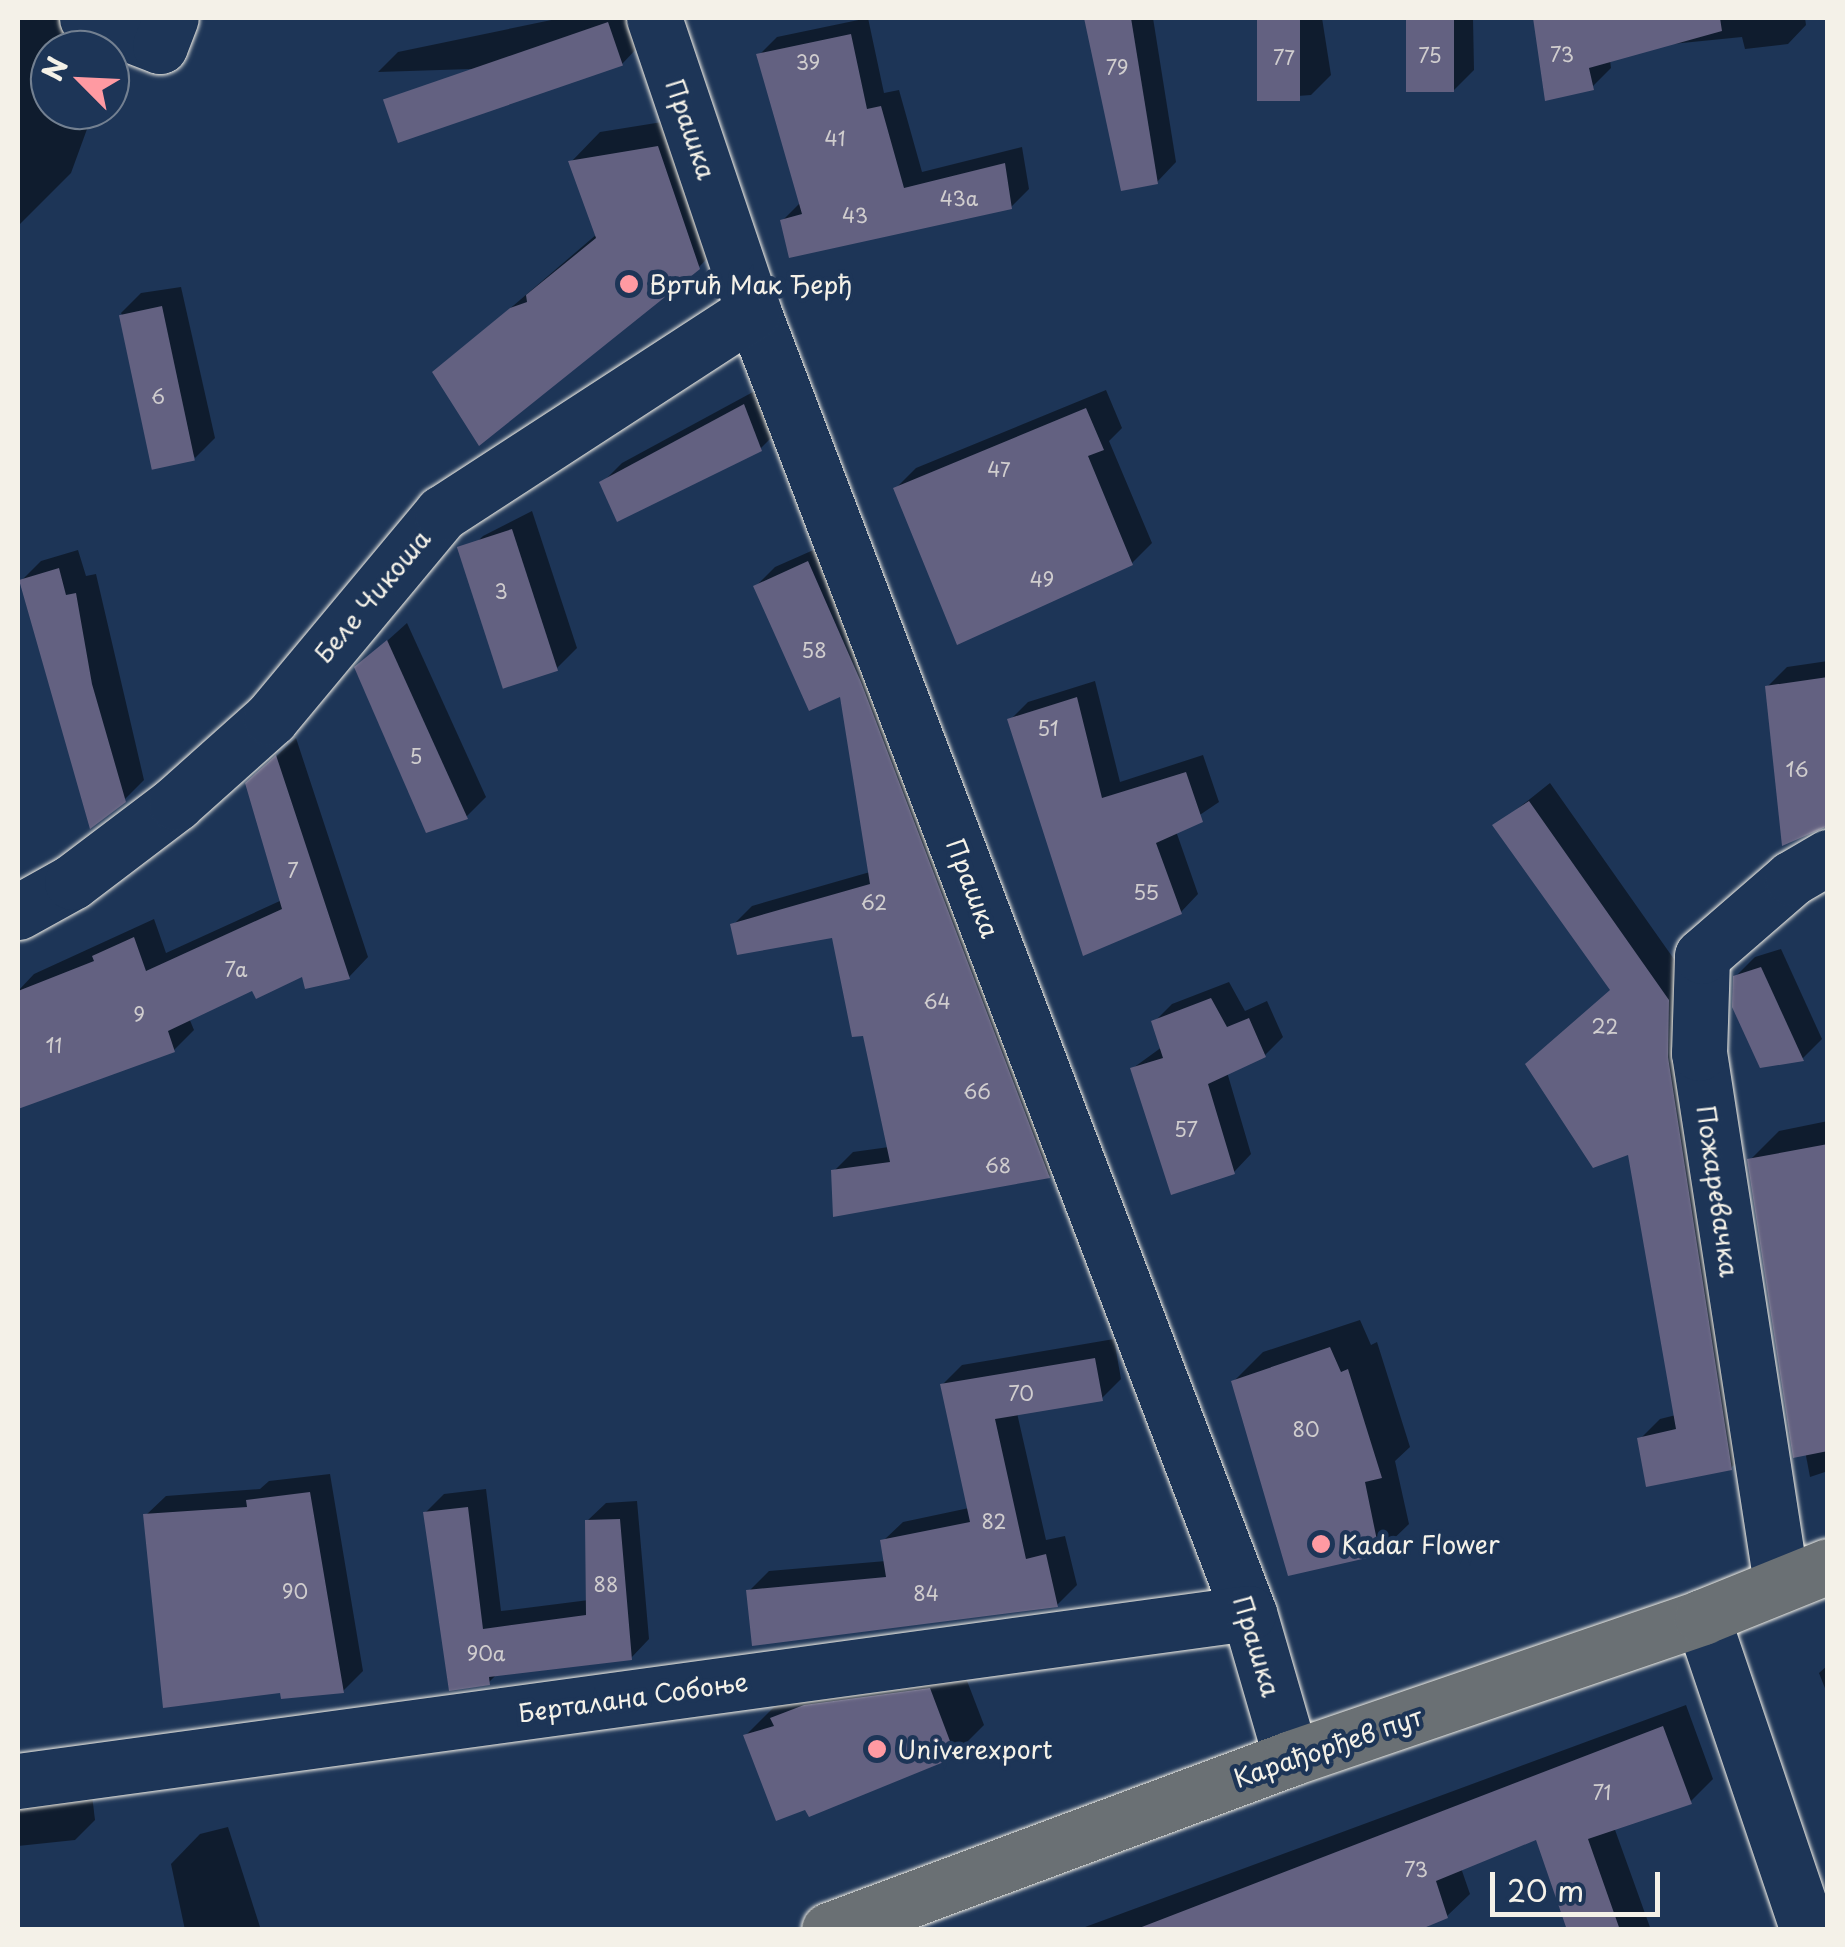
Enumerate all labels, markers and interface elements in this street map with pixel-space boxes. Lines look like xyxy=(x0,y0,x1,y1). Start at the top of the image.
north arrow xyxy=(30,30,130,130)
house number: 73 xyxy=(1550,42,1574,66)
house number: 75 xyxy=(1418,43,1442,67)
house number: 77 xyxy=(1273,45,1295,69)
text: N xyxy=(30,50,78,87)
house number: 39 xyxy=(796,50,820,74)
house number: 79 xyxy=(1106,55,1128,79)
street label: Прашка xyxy=(660,75,722,183)
house number: 41 xyxy=(825,126,845,150)
house number: 43a xyxy=(940,186,978,210)
house number: 43 xyxy=(842,203,868,227)
place label: Вртић Мак Ђерђ xyxy=(649,269,855,299)
marker: Вртић Мак Ђерђ xyxy=(618,273,640,295)
house number: 6 xyxy=(151,384,165,408)
house number: 47 xyxy=(987,457,1011,481)
street label: Беле Чикоша xyxy=(308,524,436,668)
house number: 49 xyxy=(1030,567,1054,591)
house number: 3 xyxy=(494,579,508,603)
house number: 58 xyxy=(801,638,827,662)
house number: 51 xyxy=(1037,716,1059,740)
house number: 5 xyxy=(410,744,422,768)
house number: 16 xyxy=(1786,757,1808,781)
street label: Прашка xyxy=(940,834,1006,942)
house number: 7 xyxy=(287,858,299,882)
house number: 55 xyxy=(1133,880,1159,904)
house number: 62 xyxy=(861,890,887,914)
house number: 7a xyxy=(225,957,247,981)
house number: 64 xyxy=(923,989,951,1013)
house number: 9 xyxy=(133,1002,145,1026)
house number: 22 xyxy=(1592,1014,1618,1038)
house number: 11 xyxy=(46,1033,62,1057)
house number: 66 xyxy=(963,1079,991,1103)
street label: Пожаревачка xyxy=(1691,1103,1745,1279)
house number: 57 xyxy=(1174,1117,1198,1141)
house number: 68 xyxy=(985,1153,1011,1177)
house number: 70 xyxy=(1008,1381,1034,1405)
house number: 80 xyxy=(1292,1417,1320,1441)
house number: 82 xyxy=(982,1509,1006,1533)
place label: Kadar Flower xyxy=(1341,1529,1500,1559)
marker: Kadar Flower xyxy=(1310,1533,1332,1555)
house number: 88 xyxy=(594,1572,618,1596)
house number: 90 xyxy=(282,1579,308,1603)
house number: 84 xyxy=(913,1581,939,1605)
street label: Прашка xyxy=(1227,1592,1287,1700)
house number: 90a xyxy=(467,1641,505,1665)
street label: Берталана Собоње xyxy=(515,1666,751,1728)
street label: Карађорђев пут xyxy=(1229,1700,1427,1794)
place label: Univerexport xyxy=(897,1734,1052,1764)
marker: Univerexport xyxy=(866,1738,888,1760)
house number: 71 xyxy=(1593,1780,1611,1804)
scale bar xyxy=(1495,1852,1665,1914)
house number: 73 xyxy=(1404,1857,1428,1881)
text: 20 m xyxy=(1507,1867,1584,1912)

